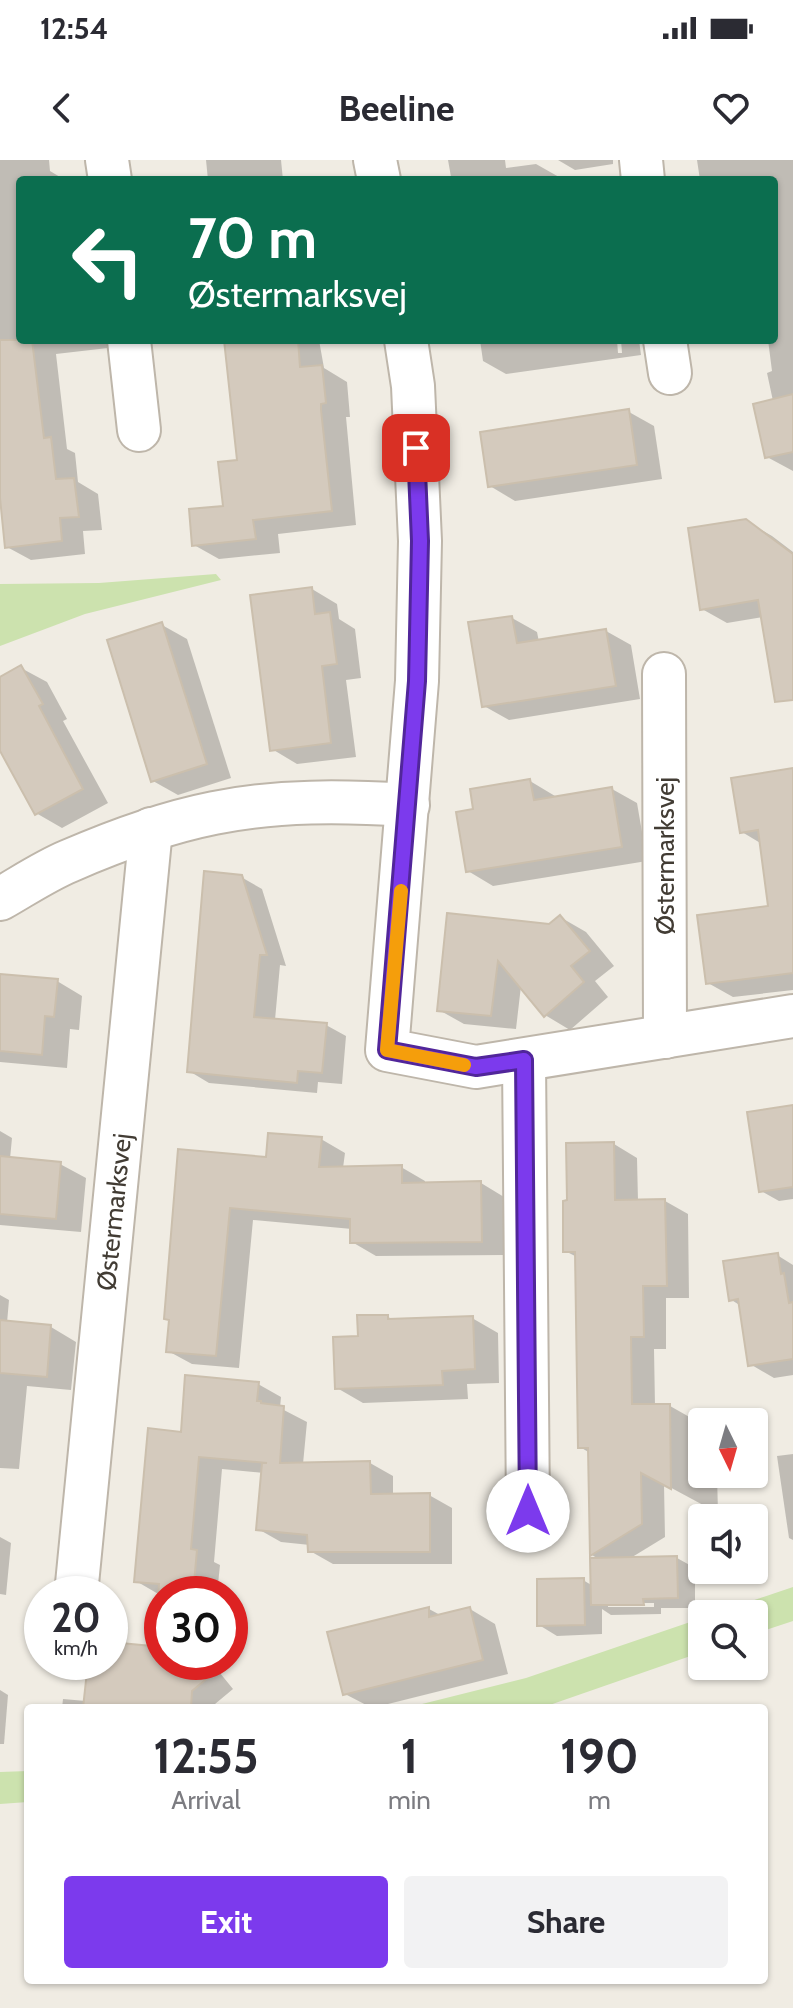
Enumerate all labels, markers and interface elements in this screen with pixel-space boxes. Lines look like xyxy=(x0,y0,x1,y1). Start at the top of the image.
text: 12:54 xyxy=(40,10,108,47)
icon: back xyxy=(40,86,84,130)
text: Beeline xyxy=(338,86,455,130)
icon: heart xyxy=(709,86,753,130)
text: 70 m xyxy=(188,204,317,272)
icon: left xyxy=(56,208,160,312)
text: Østermarksvej xyxy=(188,272,407,316)
pin xyxy=(382,414,450,482)
icon: arrive xyxy=(394,426,438,470)
street label: Østermarksvej xyxy=(649,777,681,935)
street label: Østermarksvej xyxy=(90,1132,138,1292)
north arrow xyxy=(688,1408,768,1488)
map controls xyxy=(688,1408,768,1680)
position arrow xyxy=(486,1469,570,1553)
button: sound xyxy=(688,1504,768,1584)
speed limit sign: 30 xyxy=(144,1576,248,1680)
text: 20 xyxy=(51,1593,101,1642)
button: search xyxy=(688,1600,768,1680)
text: km/h xyxy=(54,1636,98,1660)
text: 12:55 xyxy=(153,1727,259,1785)
text: 1 xyxy=(401,1727,418,1785)
text: 190 xyxy=(560,1727,639,1785)
text: Arrival xyxy=(171,1784,241,1816)
text: min xyxy=(388,1784,431,1816)
text: m xyxy=(588,1784,611,1816)
button: Exit xyxy=(64,1876,388,1968)
button: Share xyxy=(404,1876,728,1968)

